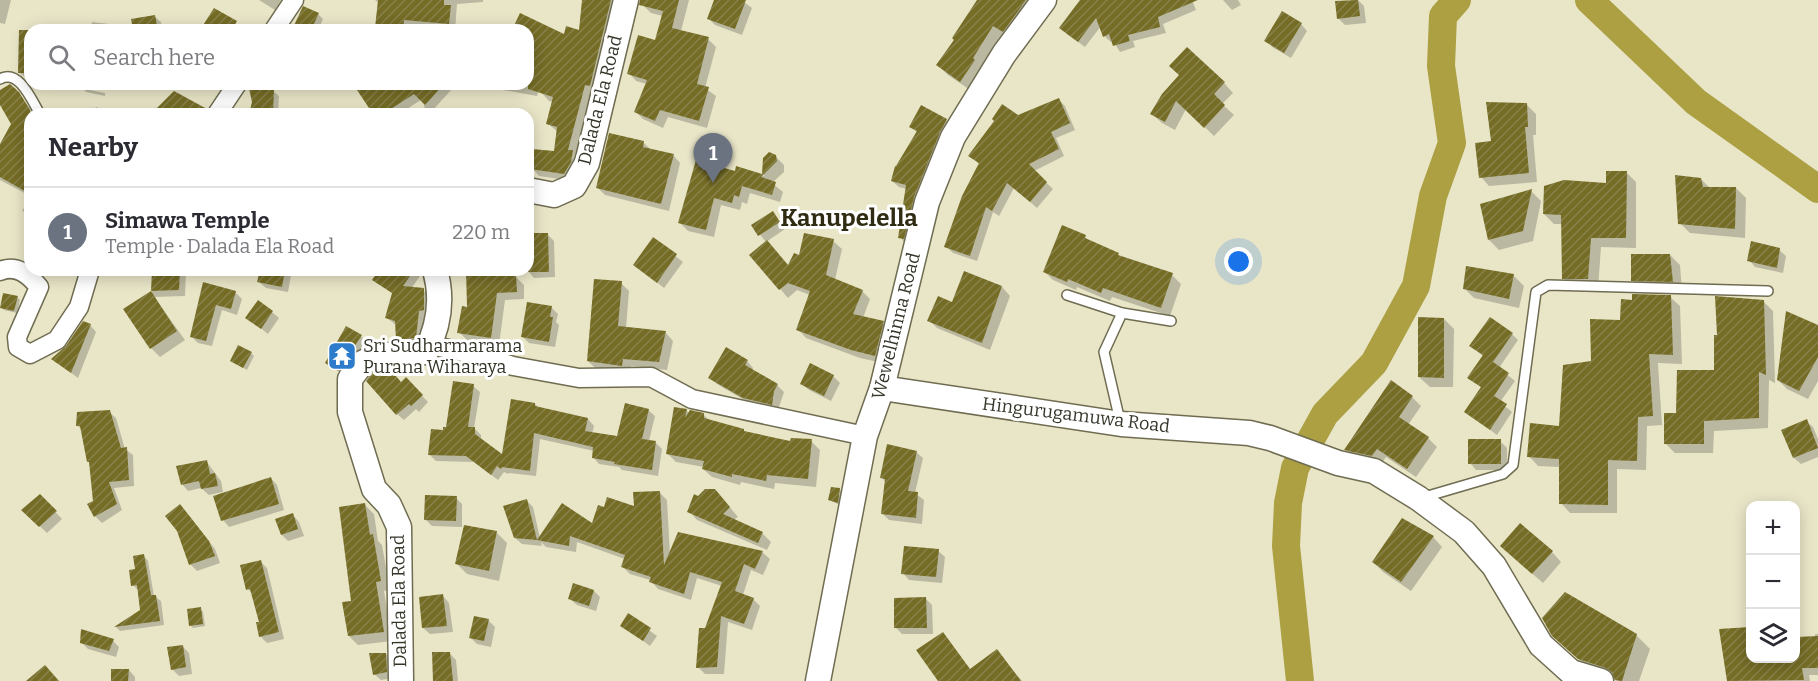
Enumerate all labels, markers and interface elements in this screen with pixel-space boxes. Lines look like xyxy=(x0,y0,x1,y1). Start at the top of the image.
search box xyxy=(24,24,534,90)
street label: Dalada Ela Road xyxy=(573,33,627,167)
icon: search xyxy=(45,41,78,74)
text: Search here xyxy=(93,44,215,71)
text: Nearby xyxy=(48,132,138,163)
pin: 1 xyxy=(694,134,732,183)
district label: Kanupelella xyxy=(780,204,918,232)
text: Simawa Temple xyxy=(105,207,270,234)
text: 1 xyxy=(63,220,72,244)
text: 220 m xyxy=(452,220,510,244)
text: Temple · Dalada Ela Road xyxy=(105,234,334,258)
your location xyxy=(1224,247,1253,276)
street label: Wewelhinna Road xyxy=(867,250,925,402)
place label: Sri Sudharmarama Purana Wiharaya xyxy=(363,335,522,378)
temple icon: Sri Sudharmarama Purana Wiharaya xyxy=(326,340,358,372)
street label: Hingurugamuwa Road xyxy=(981,393,1171,437)
map controls xyxy=(1746,501,1800,663)
button: + xyxy=(1746,501,1800,555)
street label: Dalada Ela Road xyxy=(387,534,411,668)
button: − xyxy=(1746,555,1800,609)
button: layers xyxy=(1746,609,1800,663)

